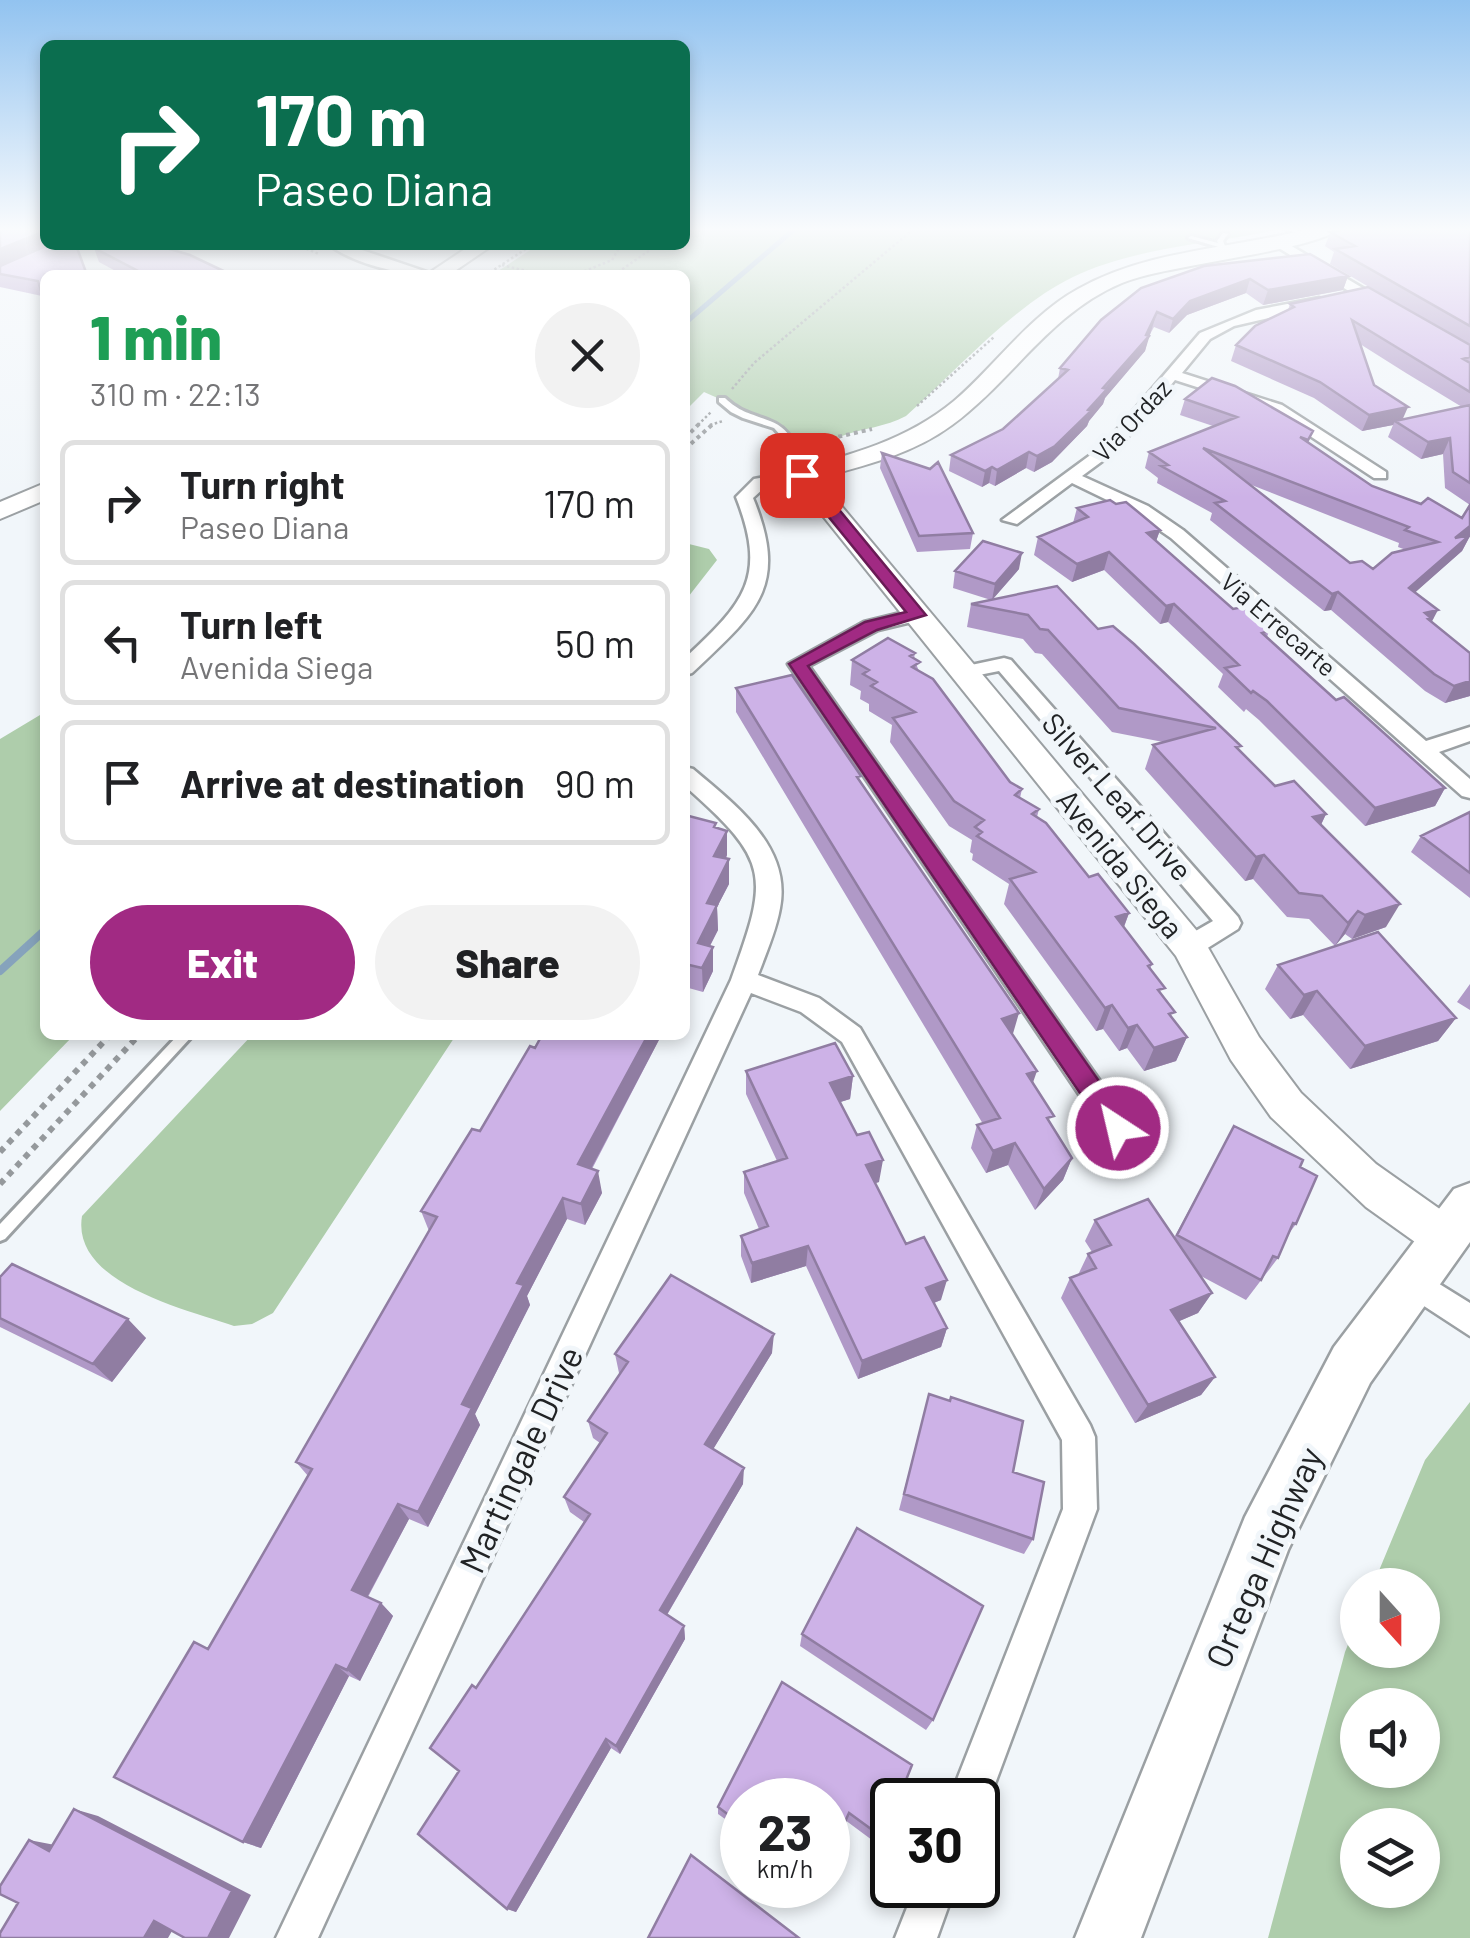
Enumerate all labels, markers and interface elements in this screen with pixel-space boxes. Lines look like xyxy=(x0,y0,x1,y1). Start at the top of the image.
text: 170 m xyxy=(255,76,427,160)
icon: right xyxy=(90,80,220,210)
text: Paseo Diana xyxy=(255,161,493,215)
text: 1 min xyxy=(90,300,222,372)
button: close xyxy=(535,303,640,408)
street label: Via Ordaz xyxy=(1086,373,1176,467)
text: 310 m · 22:13 xyxy=(90,374,261,412)
pin xyxy=(760,433,845,518)
icon: arrive xyxy=(775,448,830,503)
text: Turn right xyxy=(180,461,345,507)
icon: right xyxy=(95,475,150,530)
text: 170 m xyxy=(543,480,635,526)
text: Paseo Diana xyxy=(180,507,349,545)
street label: Via Errecarte xyxy=(1215,566,1343,682)
text: Turn left xyxy=(180,601,323,647)
icon: left xyxy=(95,615,150,670)
text: 50 m xyxy=(555,620,635,666)
text: Avenida Siega xyxy=(180,647,373,685)
street label: Silver Leaf Drive xyxy=(1035,705,1201,887)
icon: arrive xyxy=(95,755,150,810)
text: Arrive at destination xyxy=(180,760,525,806)
text: 90 m xyxy=(555,760,635,806)
street label: Avenida Siega xyxy=(1050,781,1192,945)
button: Exit xyxy=(90,905,355,1020)
button: Share xyxy=(375,905,640,1020)
position arrow xyxy=(1066,1076,1170,1180)
street label: Martingale Drive xyxy=(449,1339,591,1579)
street label: Ortega Highway xyxy=(1196,1440,1330,1674)
north arrow xyxy=(1340,1568,1440,1668)
map controls xyxy=(1340,1568,1440,1908)
button: sound xyxy=(1340,1688,1440,1788)
speed limit sign: 30 xyxy=(870,1778,1000,1908)
text: 23 xyxy=(758,1801,812,1861)
button: layers xyxy=(1340,1808,1440,1908)
text: km/h xyxy=(757,1853,813,1883)

